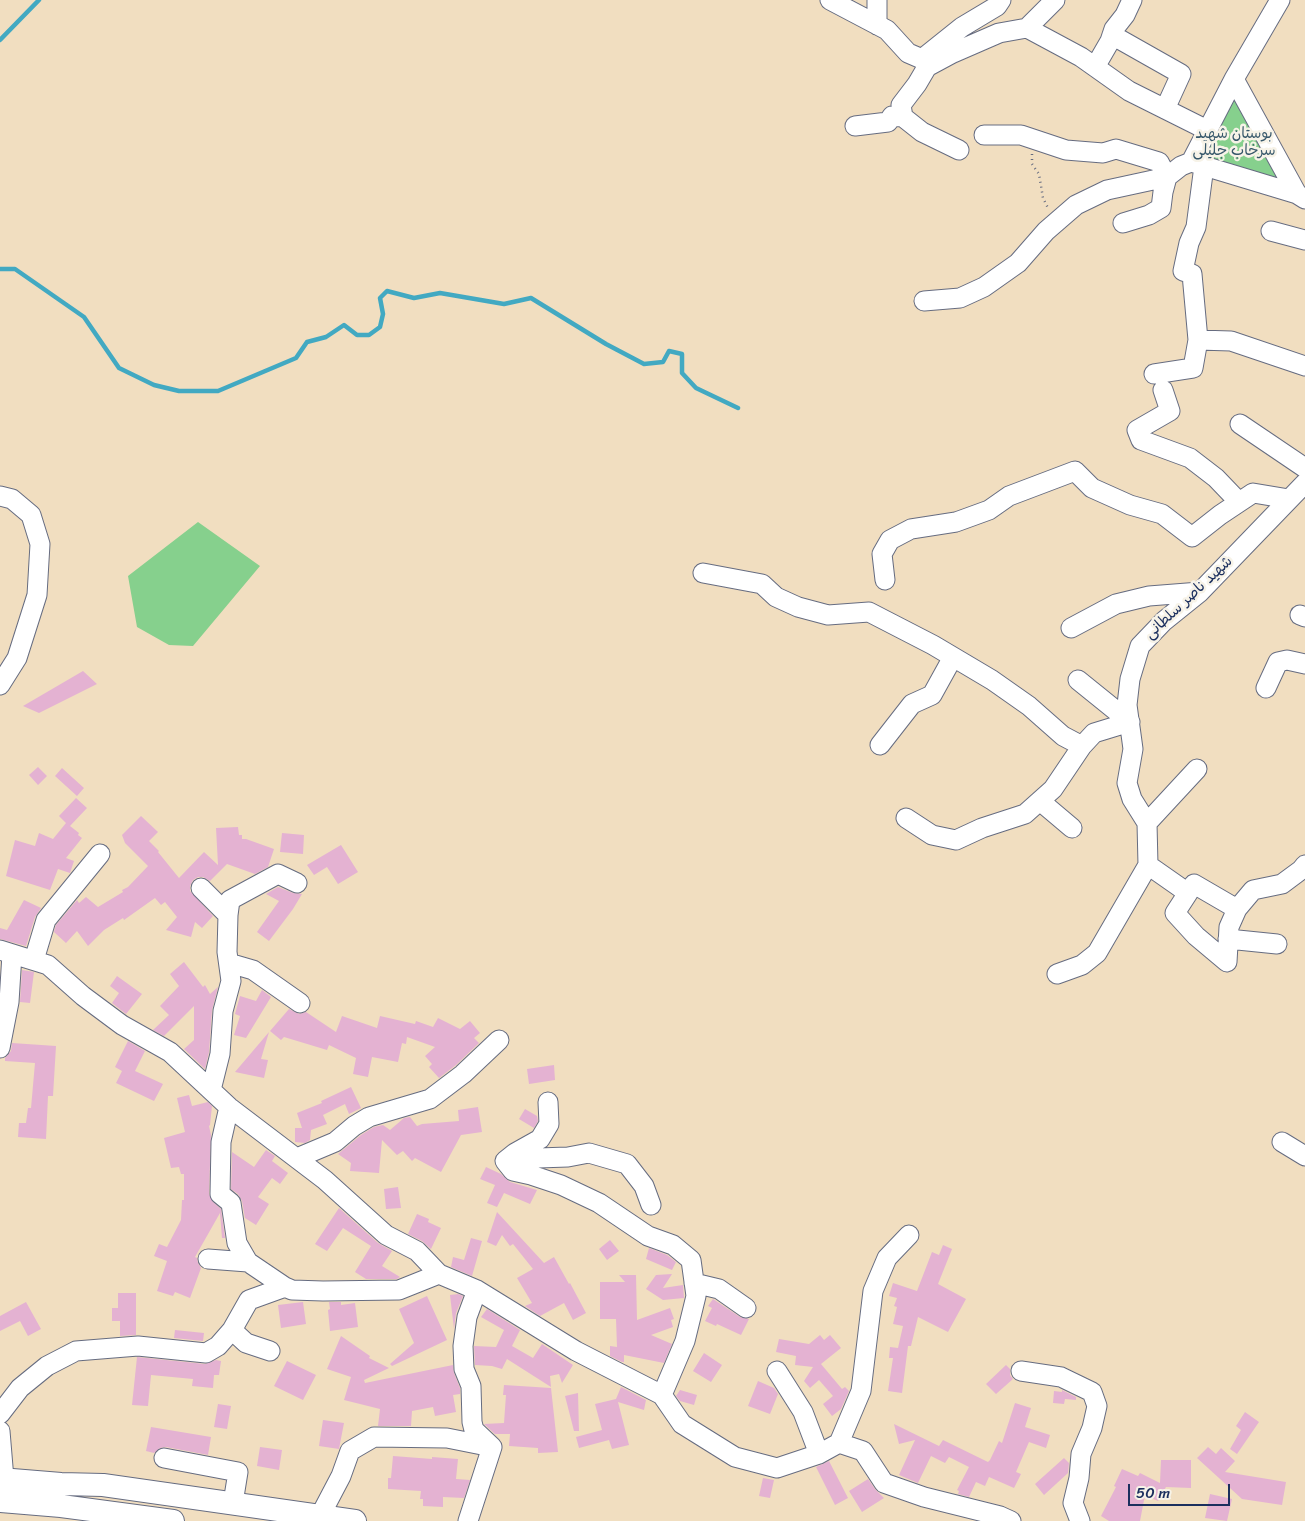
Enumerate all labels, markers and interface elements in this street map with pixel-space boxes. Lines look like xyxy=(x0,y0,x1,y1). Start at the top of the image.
park label: بوستان شهید سرخاب جلیلی xyxy=(1192,125,1276,160)
street label: شهید ناصر سلطانی xyxy=(1141,553,1237,643)
scale bar xyxy=(1130,1474,1232,1506)
text: 50 m xyxy=(1136,1480,1170,1506)

